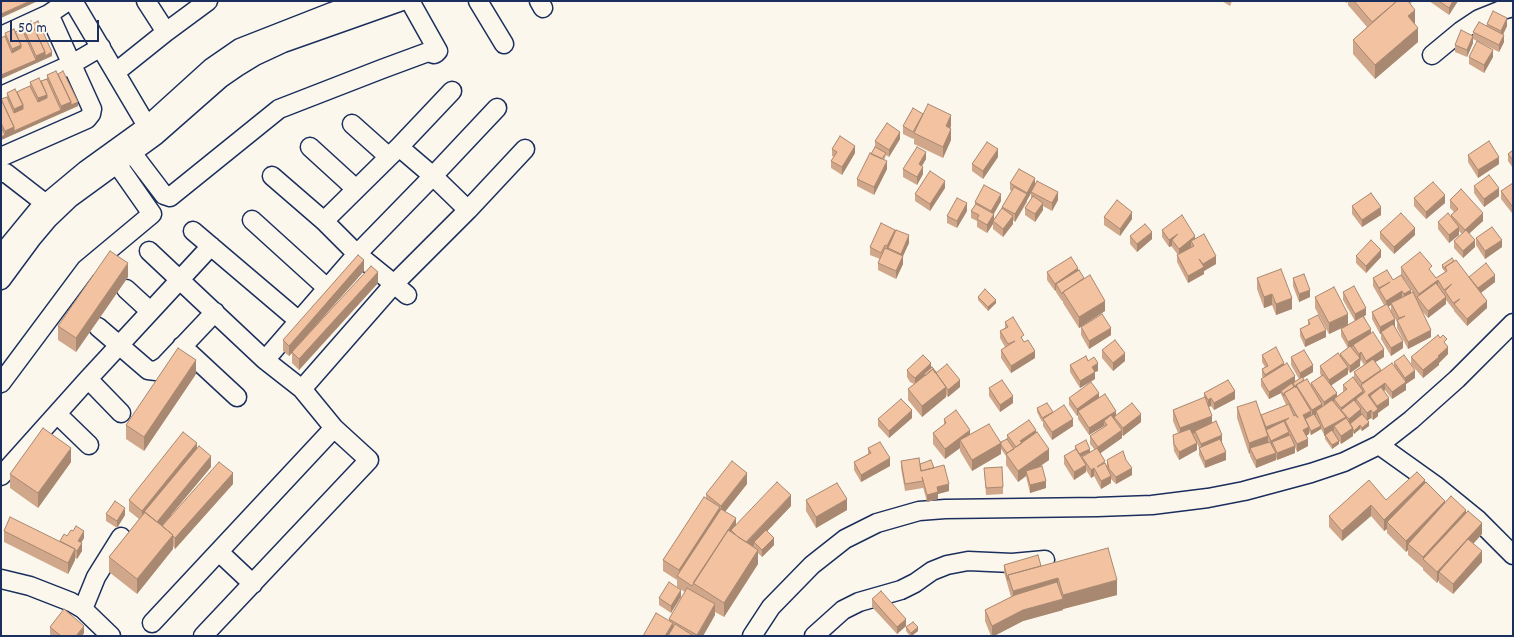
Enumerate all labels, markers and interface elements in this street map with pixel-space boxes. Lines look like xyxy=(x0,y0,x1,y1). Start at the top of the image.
scale bar xyxy=(12,10,101,42)
text: 50 m xyxy=(18,18,47,40)

